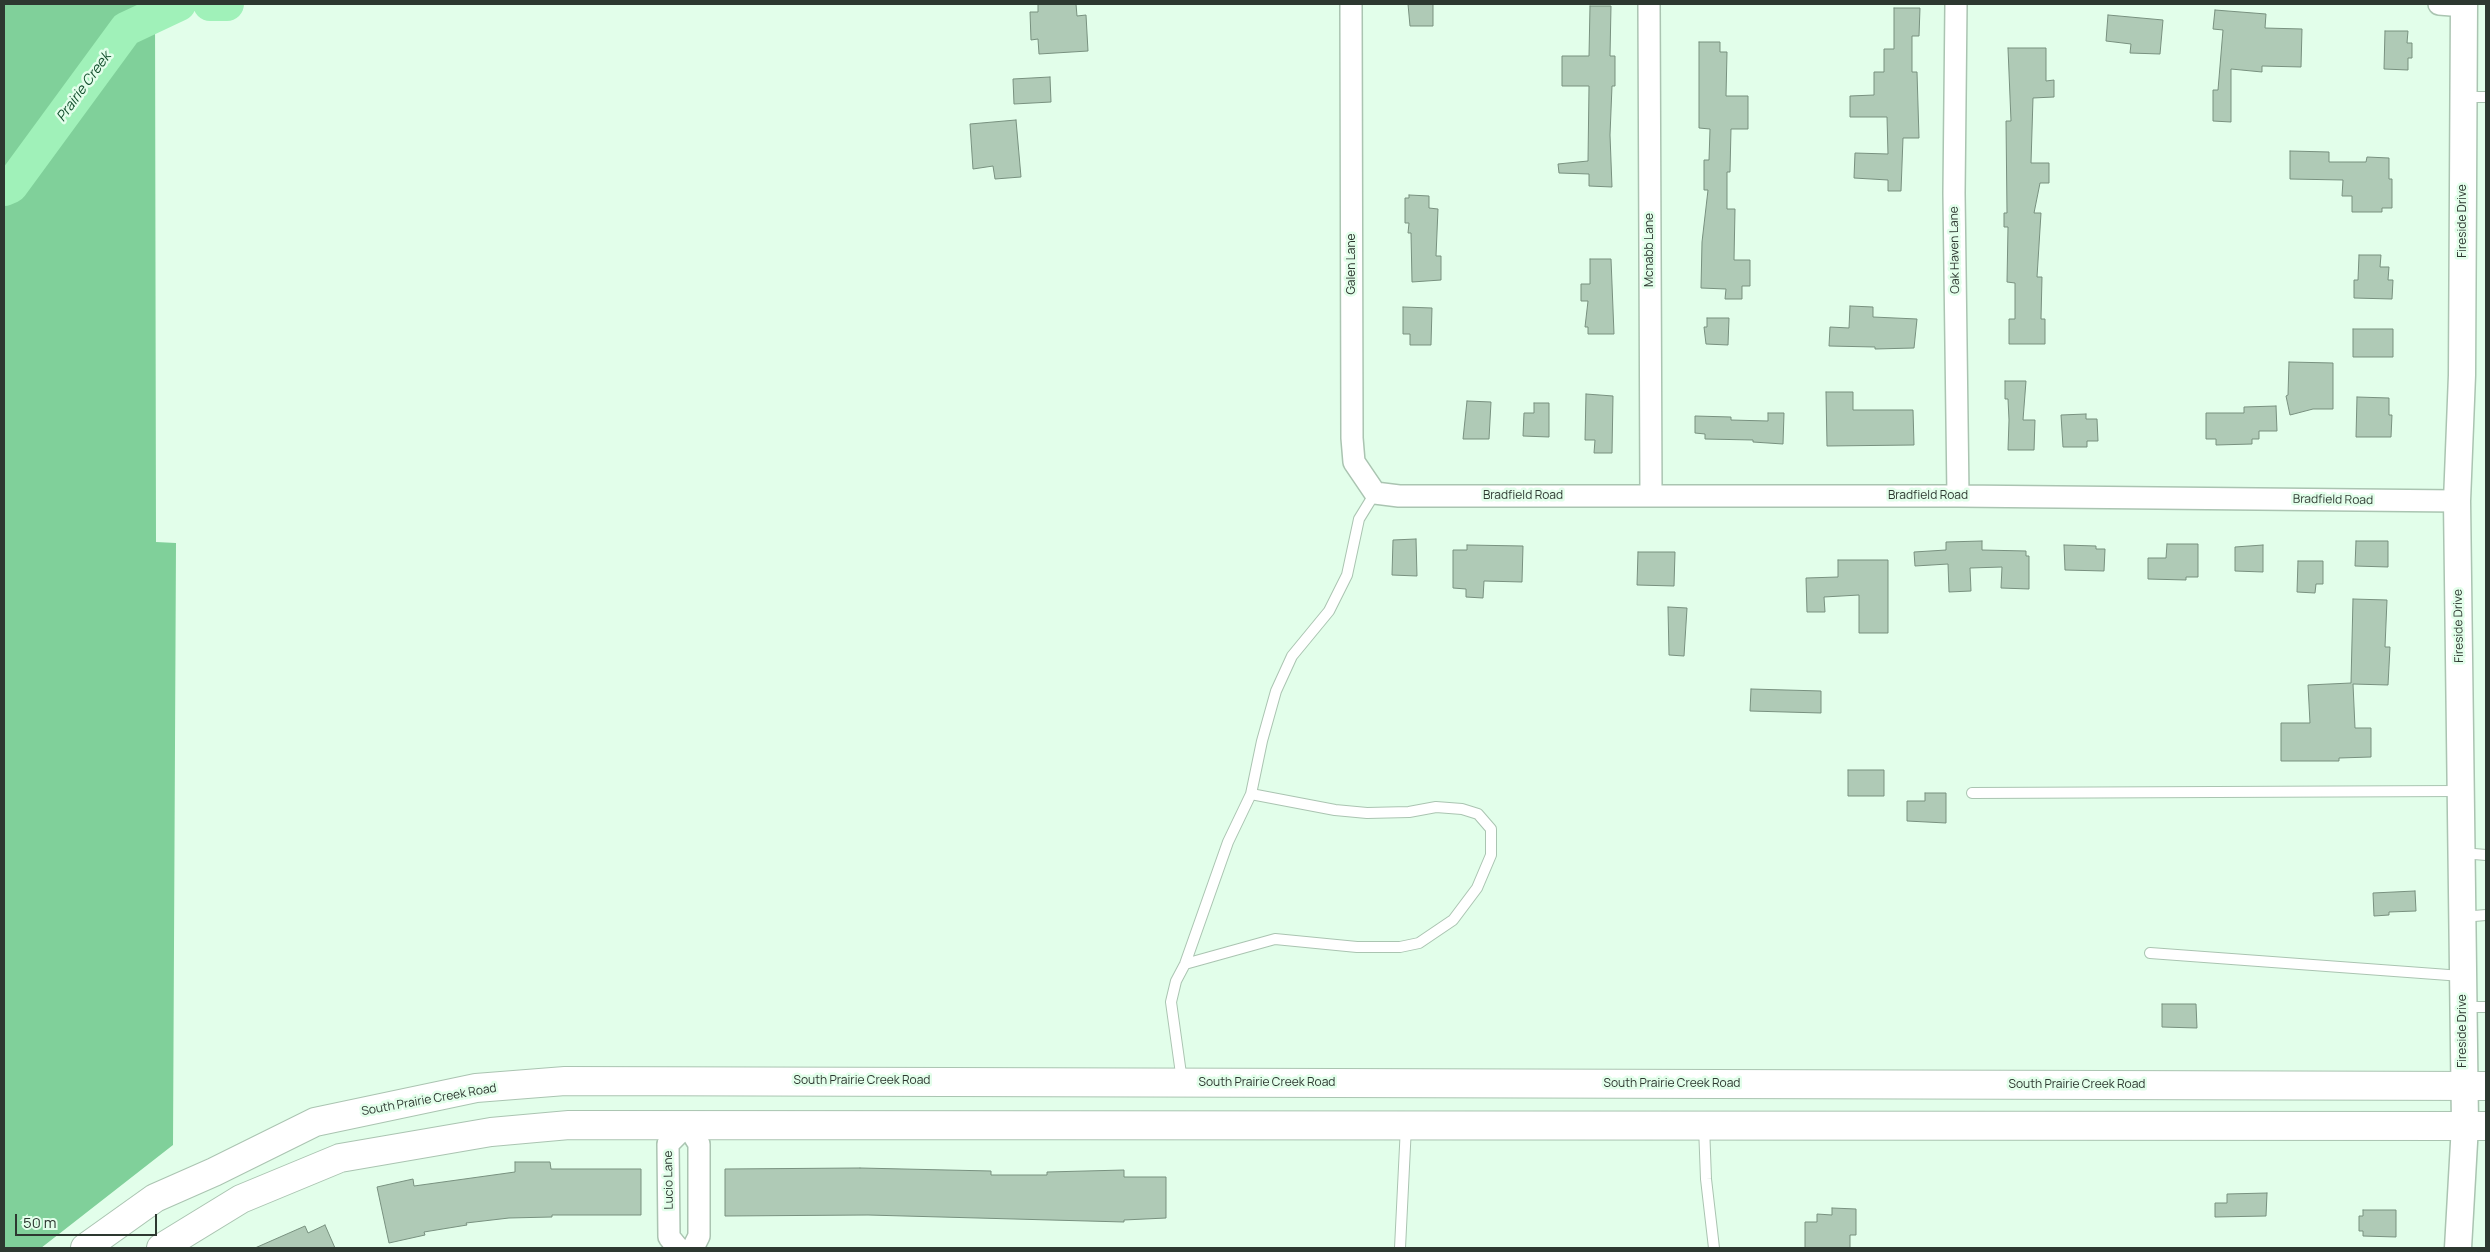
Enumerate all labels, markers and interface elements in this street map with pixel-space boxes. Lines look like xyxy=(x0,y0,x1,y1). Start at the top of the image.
water label: Prairie Creek xyxy=(53,49,115,125)
street label: Fireside Drive xyxy=(2456,184,2470,258)
street label: Oak Haven Lane xyxy=(1947,206,1963,294)
street label: Mcnabb Lane xyxy=(1643,213,1657,287)
street label: Galen Lane xyxy=(1345,233,1359,295)
street label: Bradfield Road xyxy=(1483,489,1563,503)
street label: Bradfield Road xyxy=(1888,489,1968,503)
street label: Bradfield Road xyxy=(2293,492,2373,508)
street label: Fireside Drive xyxy=(2451,589,2467,663)
street label: Fireside Drive xyxy=(2456,994,2470,1068)
street label: South Prairie Creek Road xyxy=(794,1074,930,1088)
street label: South Prairie Creek Road xyxy=(1199,1076,1335,1090)
street label: South Prairie Creek Road xyxy=(1604,1077,1740,1091)
street label: South Prairie Creek Road xyxy=(2009,1078,2145,1092)
street label: South Prairie Creek Road xyxy=(360,1081,498,1119)
street label: Lucio Lane xyxy=(661,1150,677,1210)
scale bar xyxy=(18,1204,160,1236)
text: 50 m xyxy=(23,1212,57,1233)

